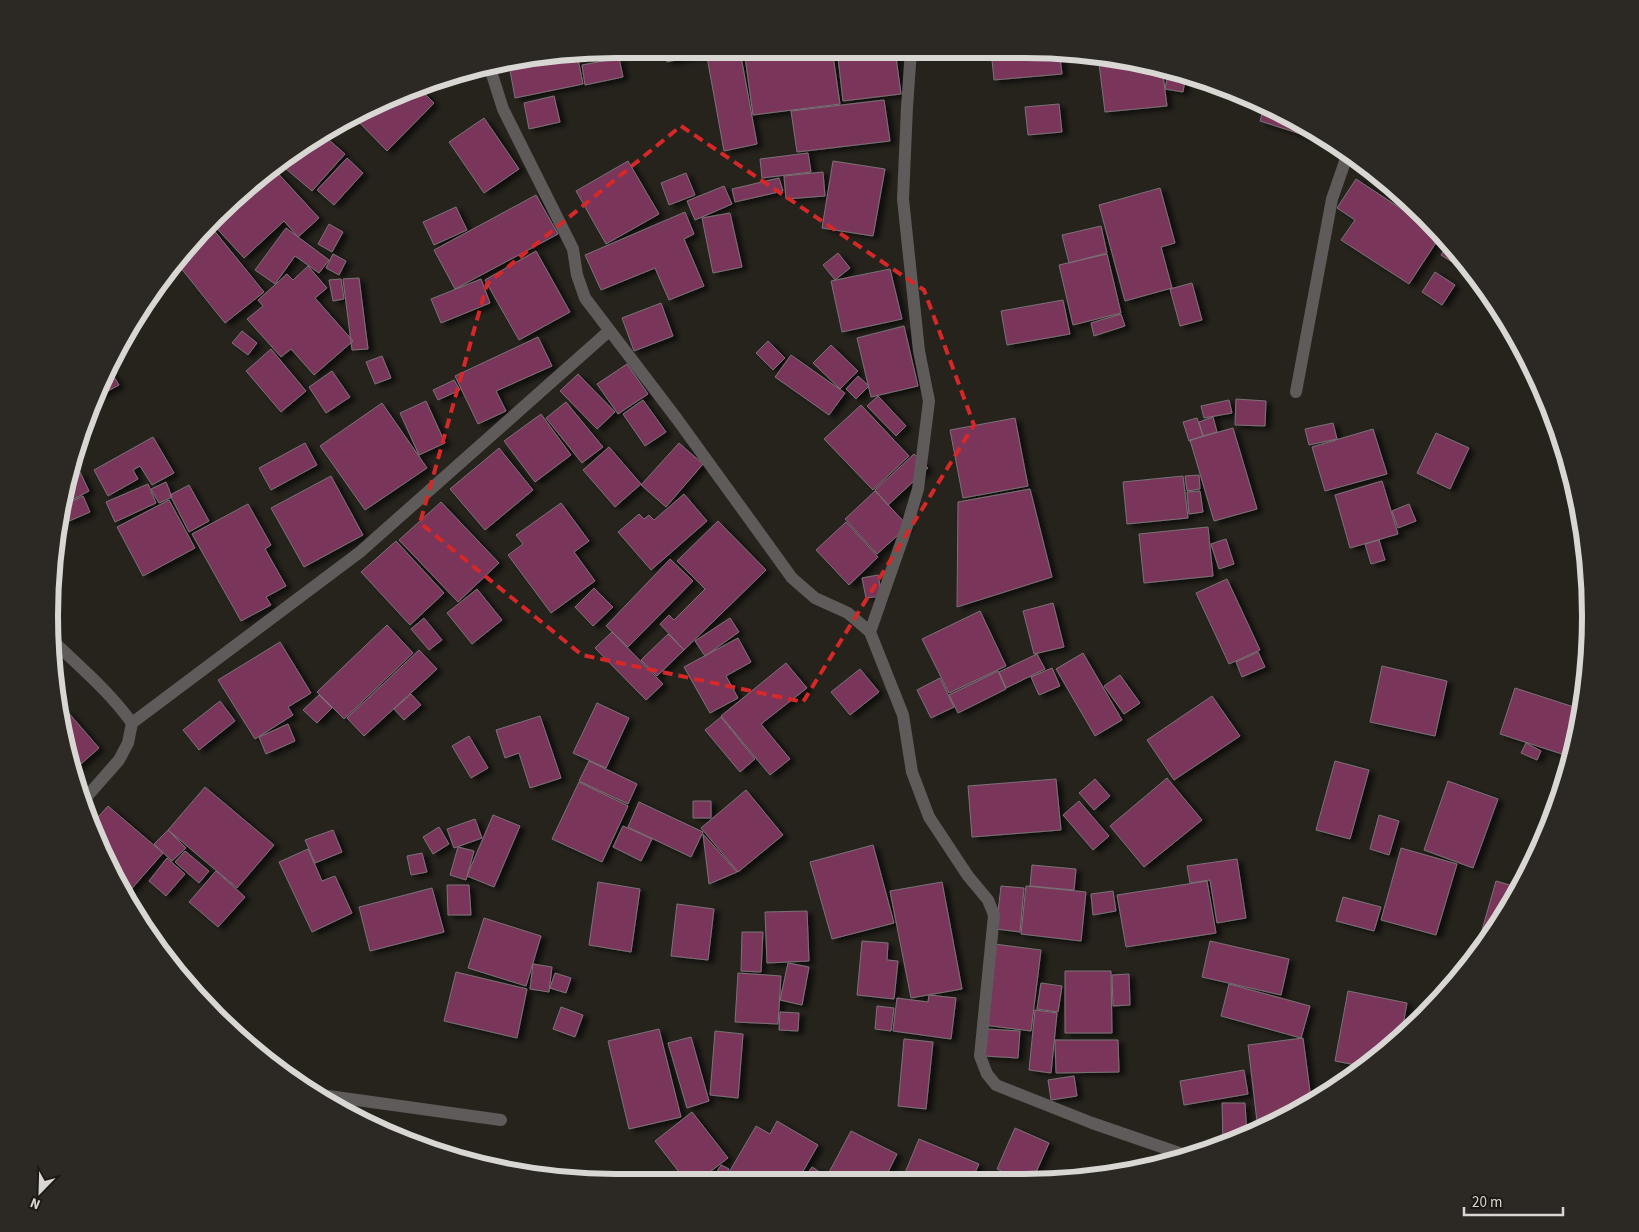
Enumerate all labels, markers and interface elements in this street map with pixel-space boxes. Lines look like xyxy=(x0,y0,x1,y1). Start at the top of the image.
north arrow xyxy=(15,1167,65,1217)
scale bar xyxy=(1464,1184,1563,1216)
text: N xyxy=(27,1192,44,1214)
text: 20 m xyxy=(1472,1192,1502,1213)

